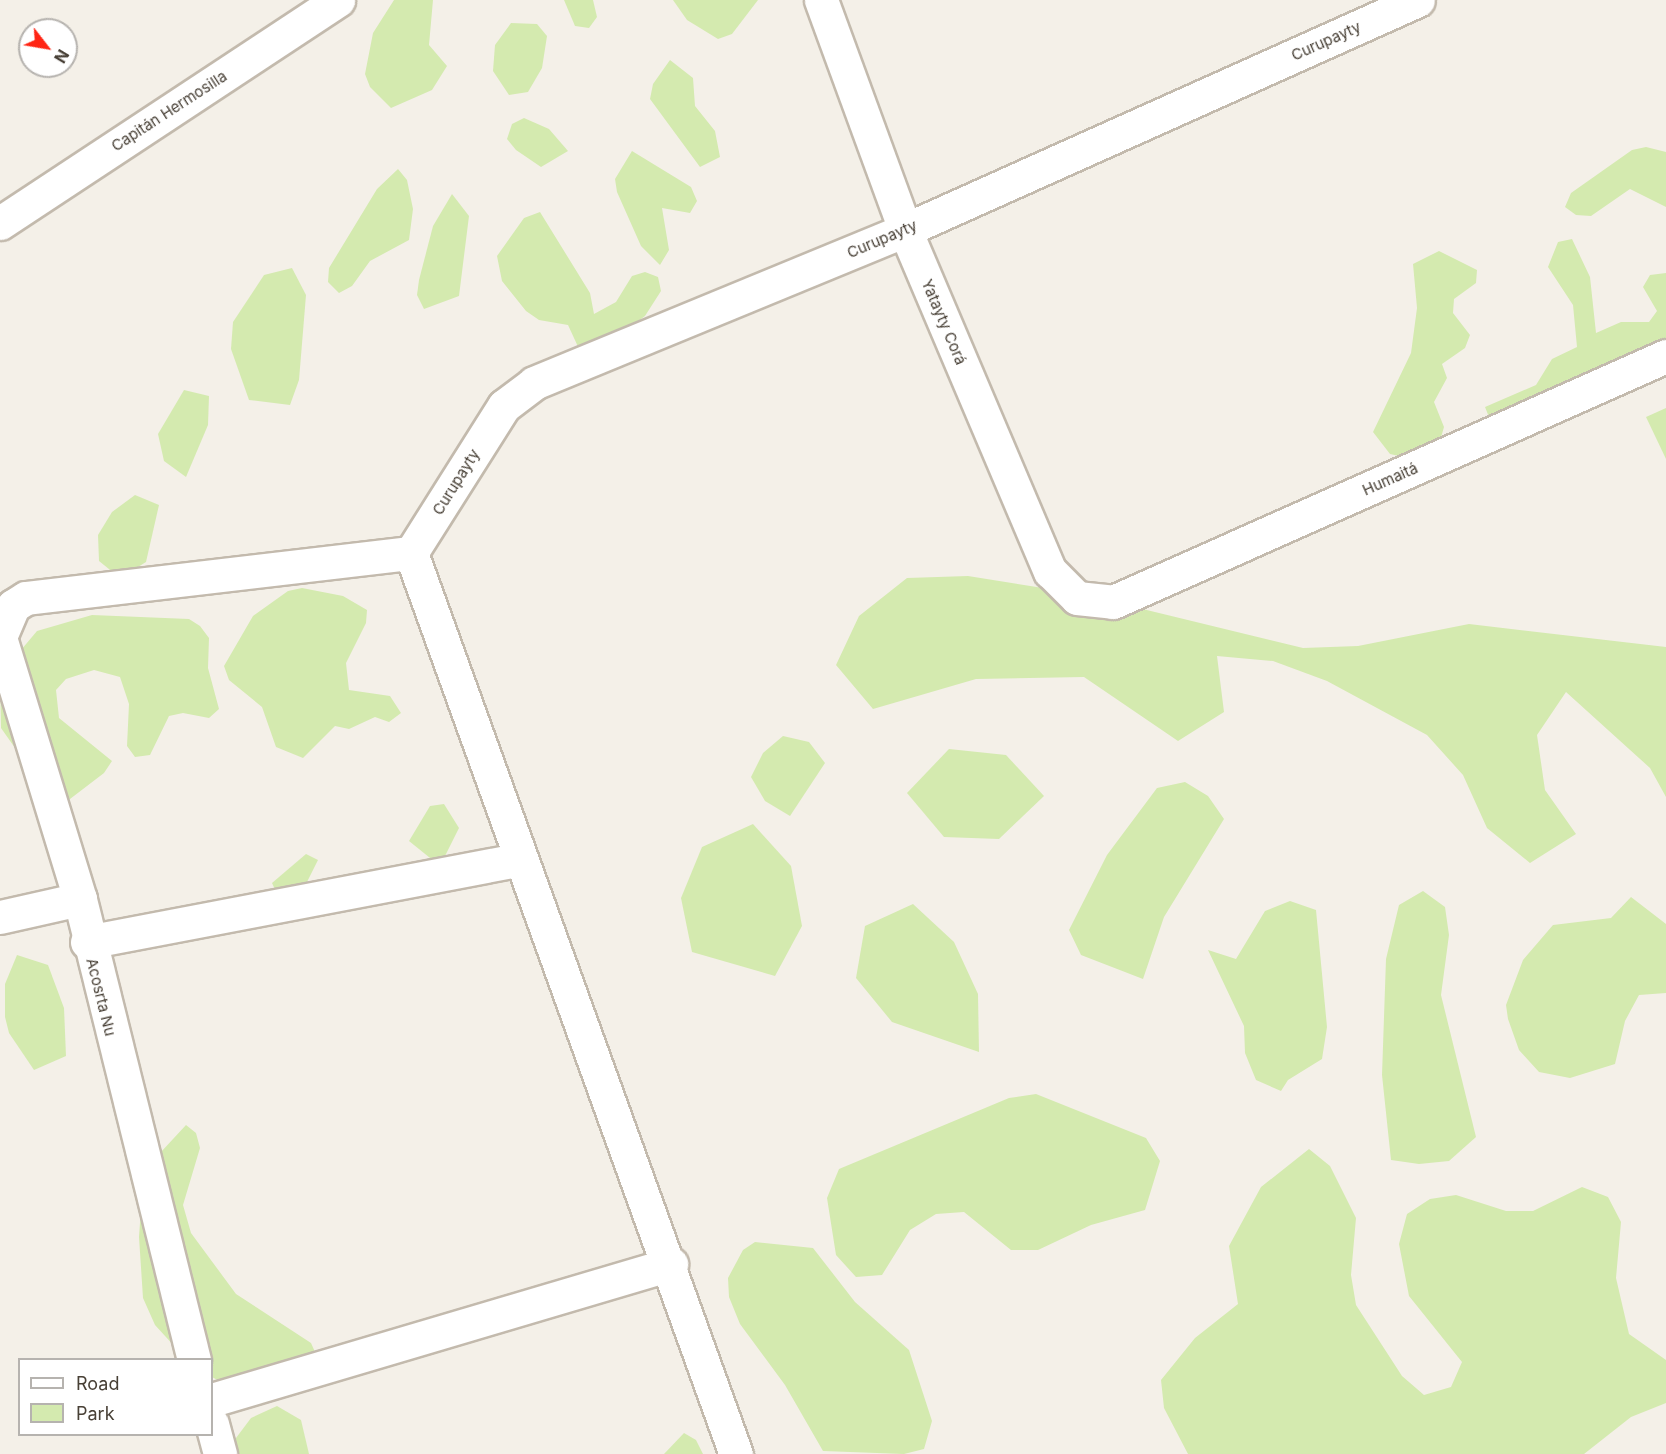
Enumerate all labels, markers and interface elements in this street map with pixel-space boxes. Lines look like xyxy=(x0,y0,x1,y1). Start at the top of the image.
north arrow xyxy=(18,18,78,78)
street label: Curupayty xyxy=(1288,18,1364,64)
text: N xyxy=(50,46,73,67)
street label: Capitán Hermosilla xyxy=(108,67,230,155)
street label: Curupayty xyxy=(844,216,920,262)
street label: Yatayty Corá xyxy=(918,276,970,368)
street label: Curupayty xyxy=(429,446,483,518)
street label: Humaitá xyxy=(1360,459,1420,499)
street label: Acosrta Nu xyxy=(83,956,119,1038)
legend xyxy=(18,1358,213,1436)
text: Road xyxy=(76,1373,119,1394)
text: Park xyxy=(76,1403,115,1424)

